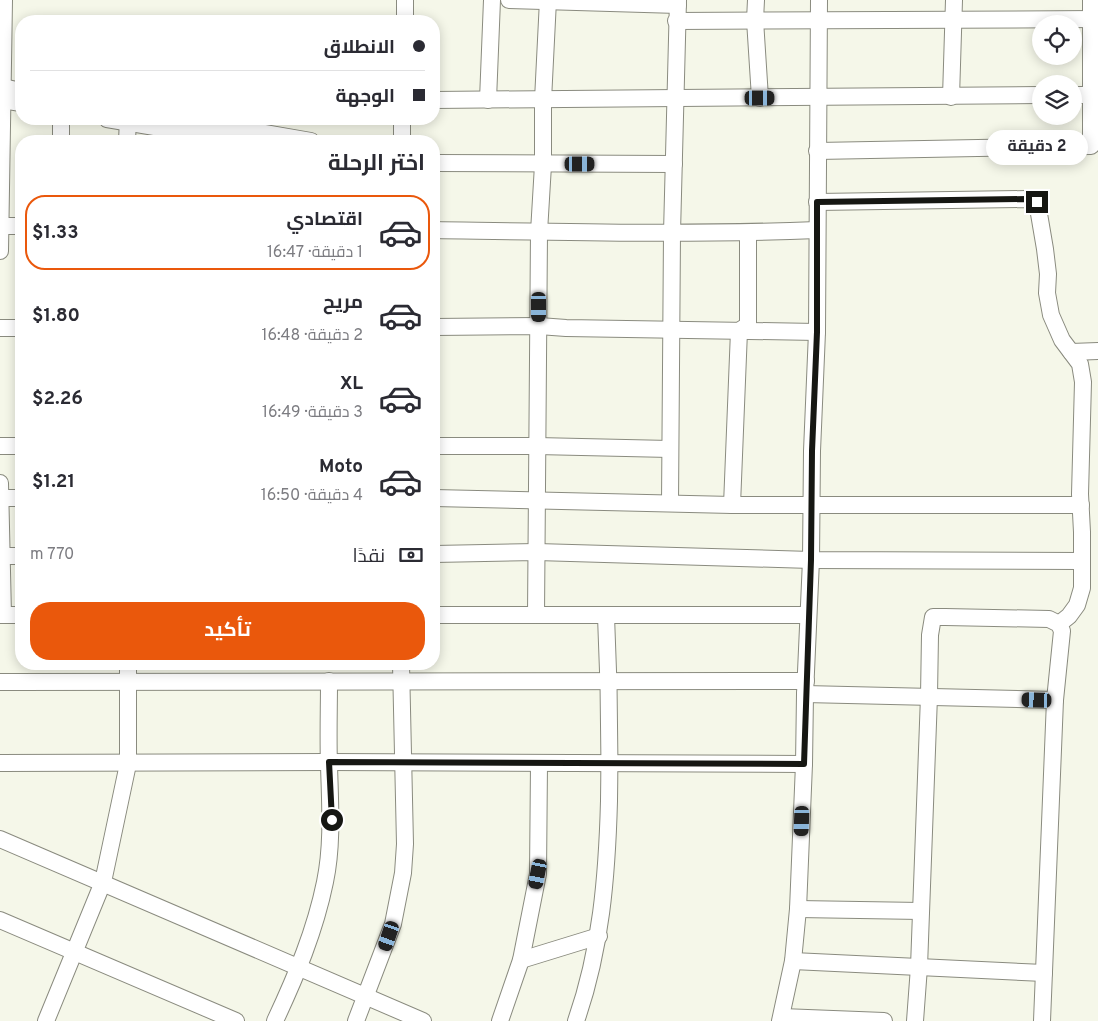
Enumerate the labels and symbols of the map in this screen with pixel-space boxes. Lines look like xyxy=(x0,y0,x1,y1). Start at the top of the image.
car xyxy=(745,91,775,106)
callout: 2 دقيقة xyxy=(986,130,1088,164)
car xyxy=(565,157,595,172)
route end xyxy=(1026,191,1048,213)
car xyxy=(531,292,546,322)
car xyxy=(1021,692,1052,708)
car xyxy=(793,806,810,836)
route start xyxy=(321,809,343,831)
car xyxy=(527,858,548,890)
car xyxy=(377,919,400,953)

